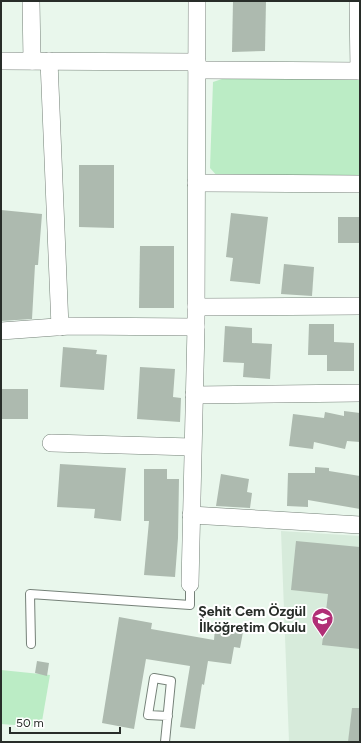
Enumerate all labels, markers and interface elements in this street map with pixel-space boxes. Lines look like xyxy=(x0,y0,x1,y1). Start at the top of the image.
place label: Şehit Cem Özgül İlköğretim Okulu xyxy=(198,603,306,636)
school or university icon: Şehit Cem Özgül İlköğretim Okulu xyxy=(309,606,335,639)
scale bar xyxy=(10,709,120,735)
text: 50 m xyxy=(16,716,44,730)

